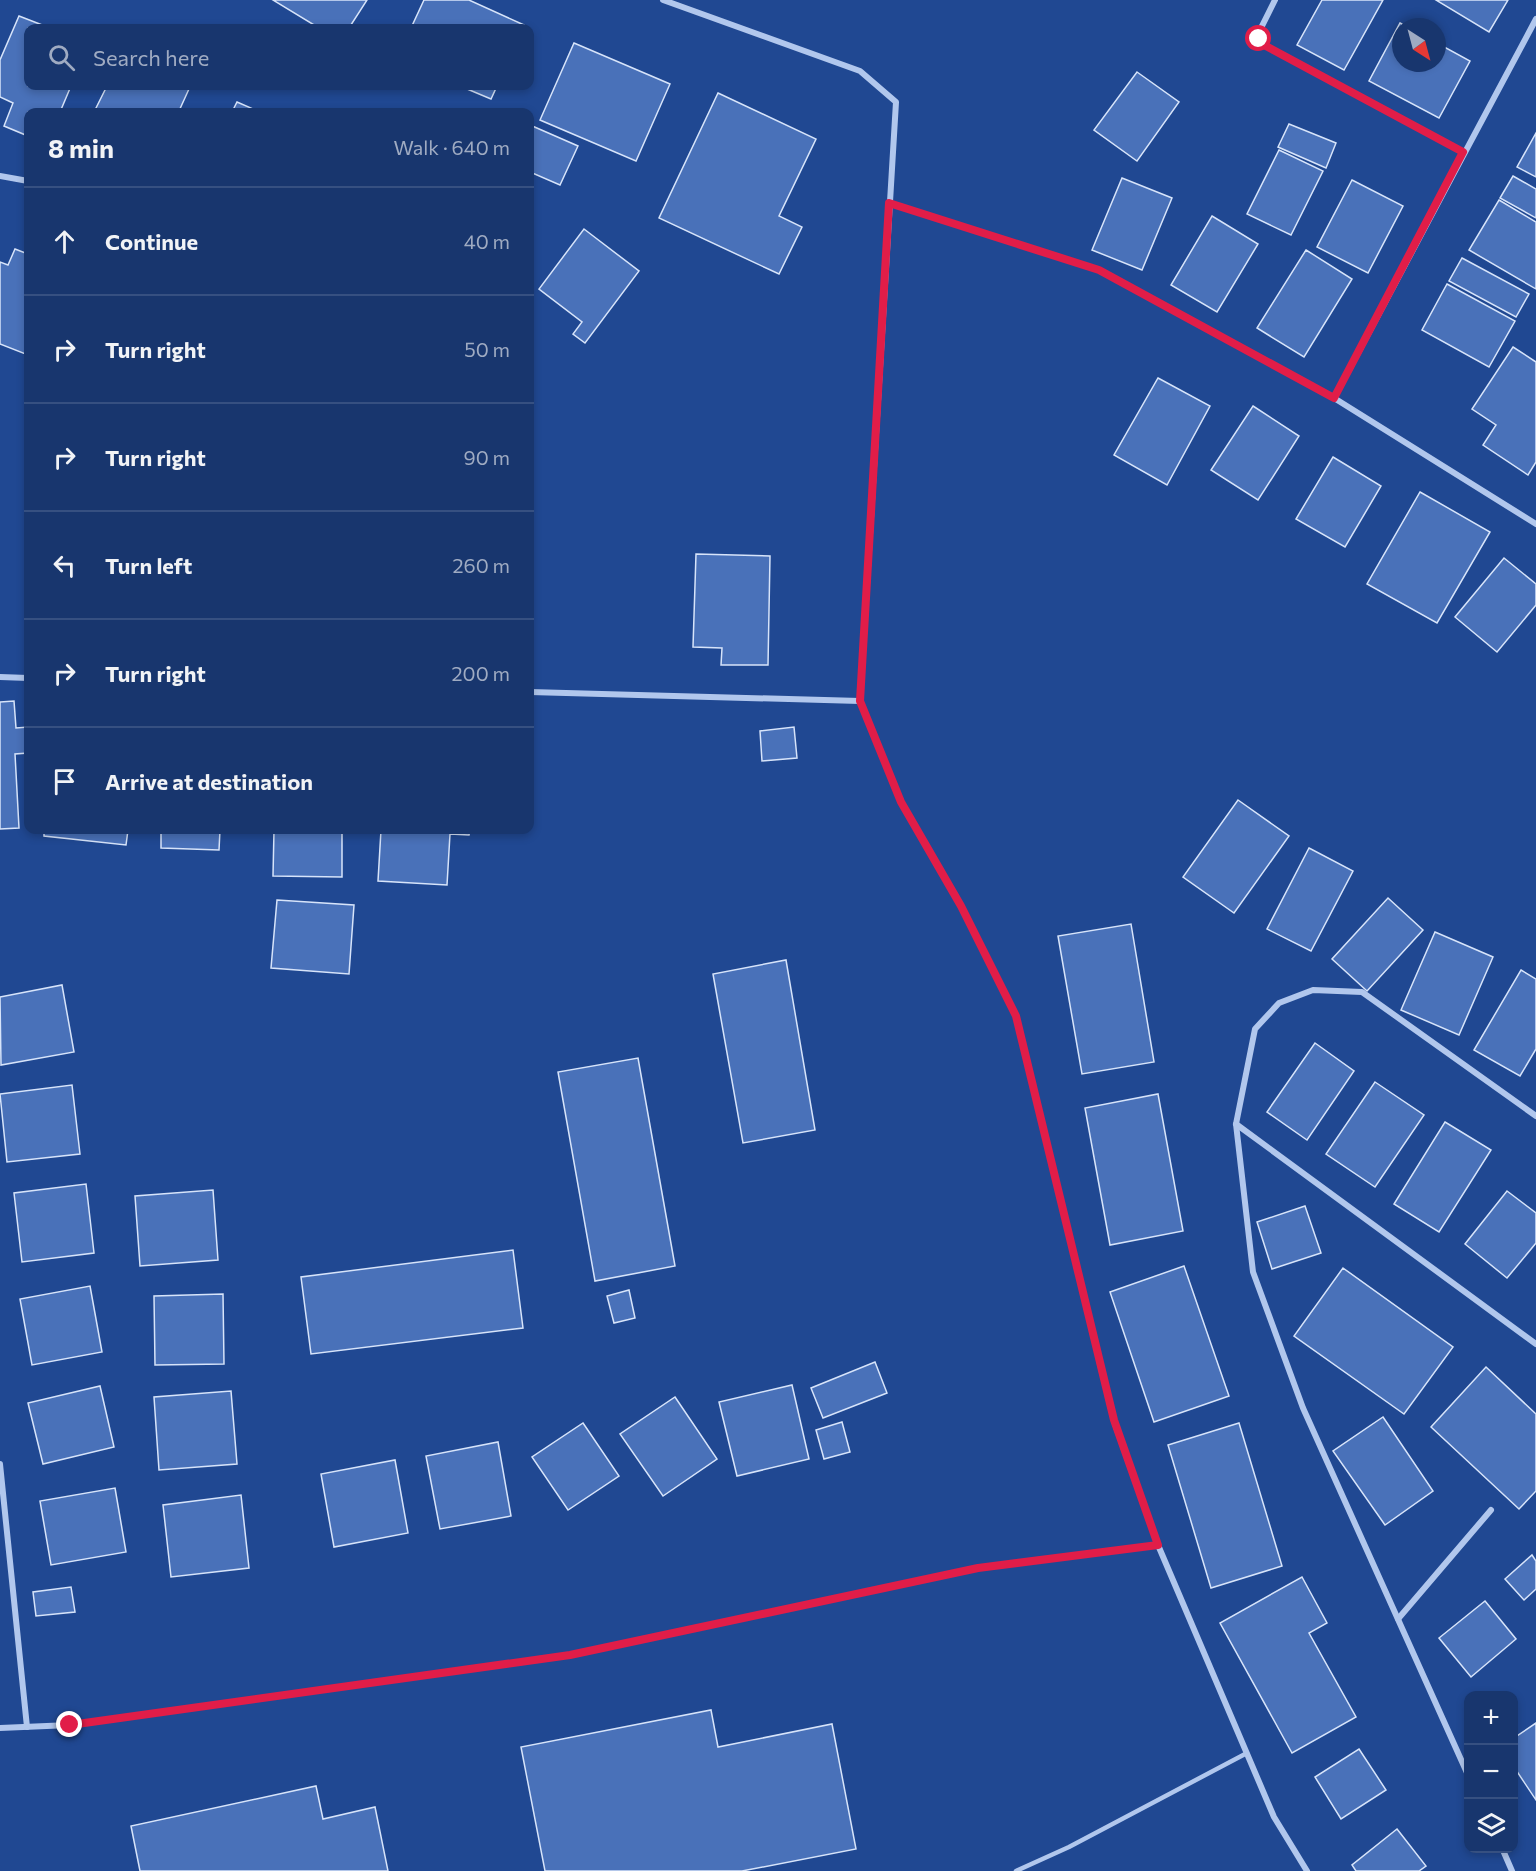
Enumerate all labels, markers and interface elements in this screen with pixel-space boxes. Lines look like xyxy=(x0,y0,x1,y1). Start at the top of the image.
north arrow xyxy=(1392,18,1446,72)
search box xyxy=(24,24,534,90)
route start xyxy=(1245,25,1271,51)
icon: search xyxy=(45,41,78,74)
text: Search here xyxy=(93,44,209,71)
text: 8 min xyxy=(48,132,114,163)
text: Walk · 640 m xyxy=(393,135,510,159)
icon: ahead xyxy=(48,225,81,258)
text: Continue xyxy=(105,228,198,255)
text: 40 m xyxy=(464,229,510,253)
icon: right xyxy=(48,333,81,366)
text: Turn right xyxy=(105,336,206,363)
text: 50 m xyxy=(464,337,510,361)
icon: right xyxy=(48,441,81,474)
text: Turn right xyxy=(105,444,206,471)
text: 90 m xyxy=(464,445,510,469)
icon: left xyxy=(48,549,81,582)
text: Turn left xyxy=(105,552,192,579)
text: 260 m xyxy=(452,553,510,577)
icon: right xyxy=(48,657,81,690)
text: Turn right xyxy=(105,660,206,687)
text: 200 m xyxy=(452,661,510,685)
icon: arrive xyxy=(48,765,81,798)
text: Arrive at destination xyxy=(105,768,313,795)
map controls xyxy=(1464,1691,1518,1853)
button: + xyxy=(1464,1691,1518,1745)
route end xyxy=(56,1711,82,1737)
button: − xyxy=(1464,1745,1518,1799)
button: layers xyxy=(1464,1799,1518,1853)

